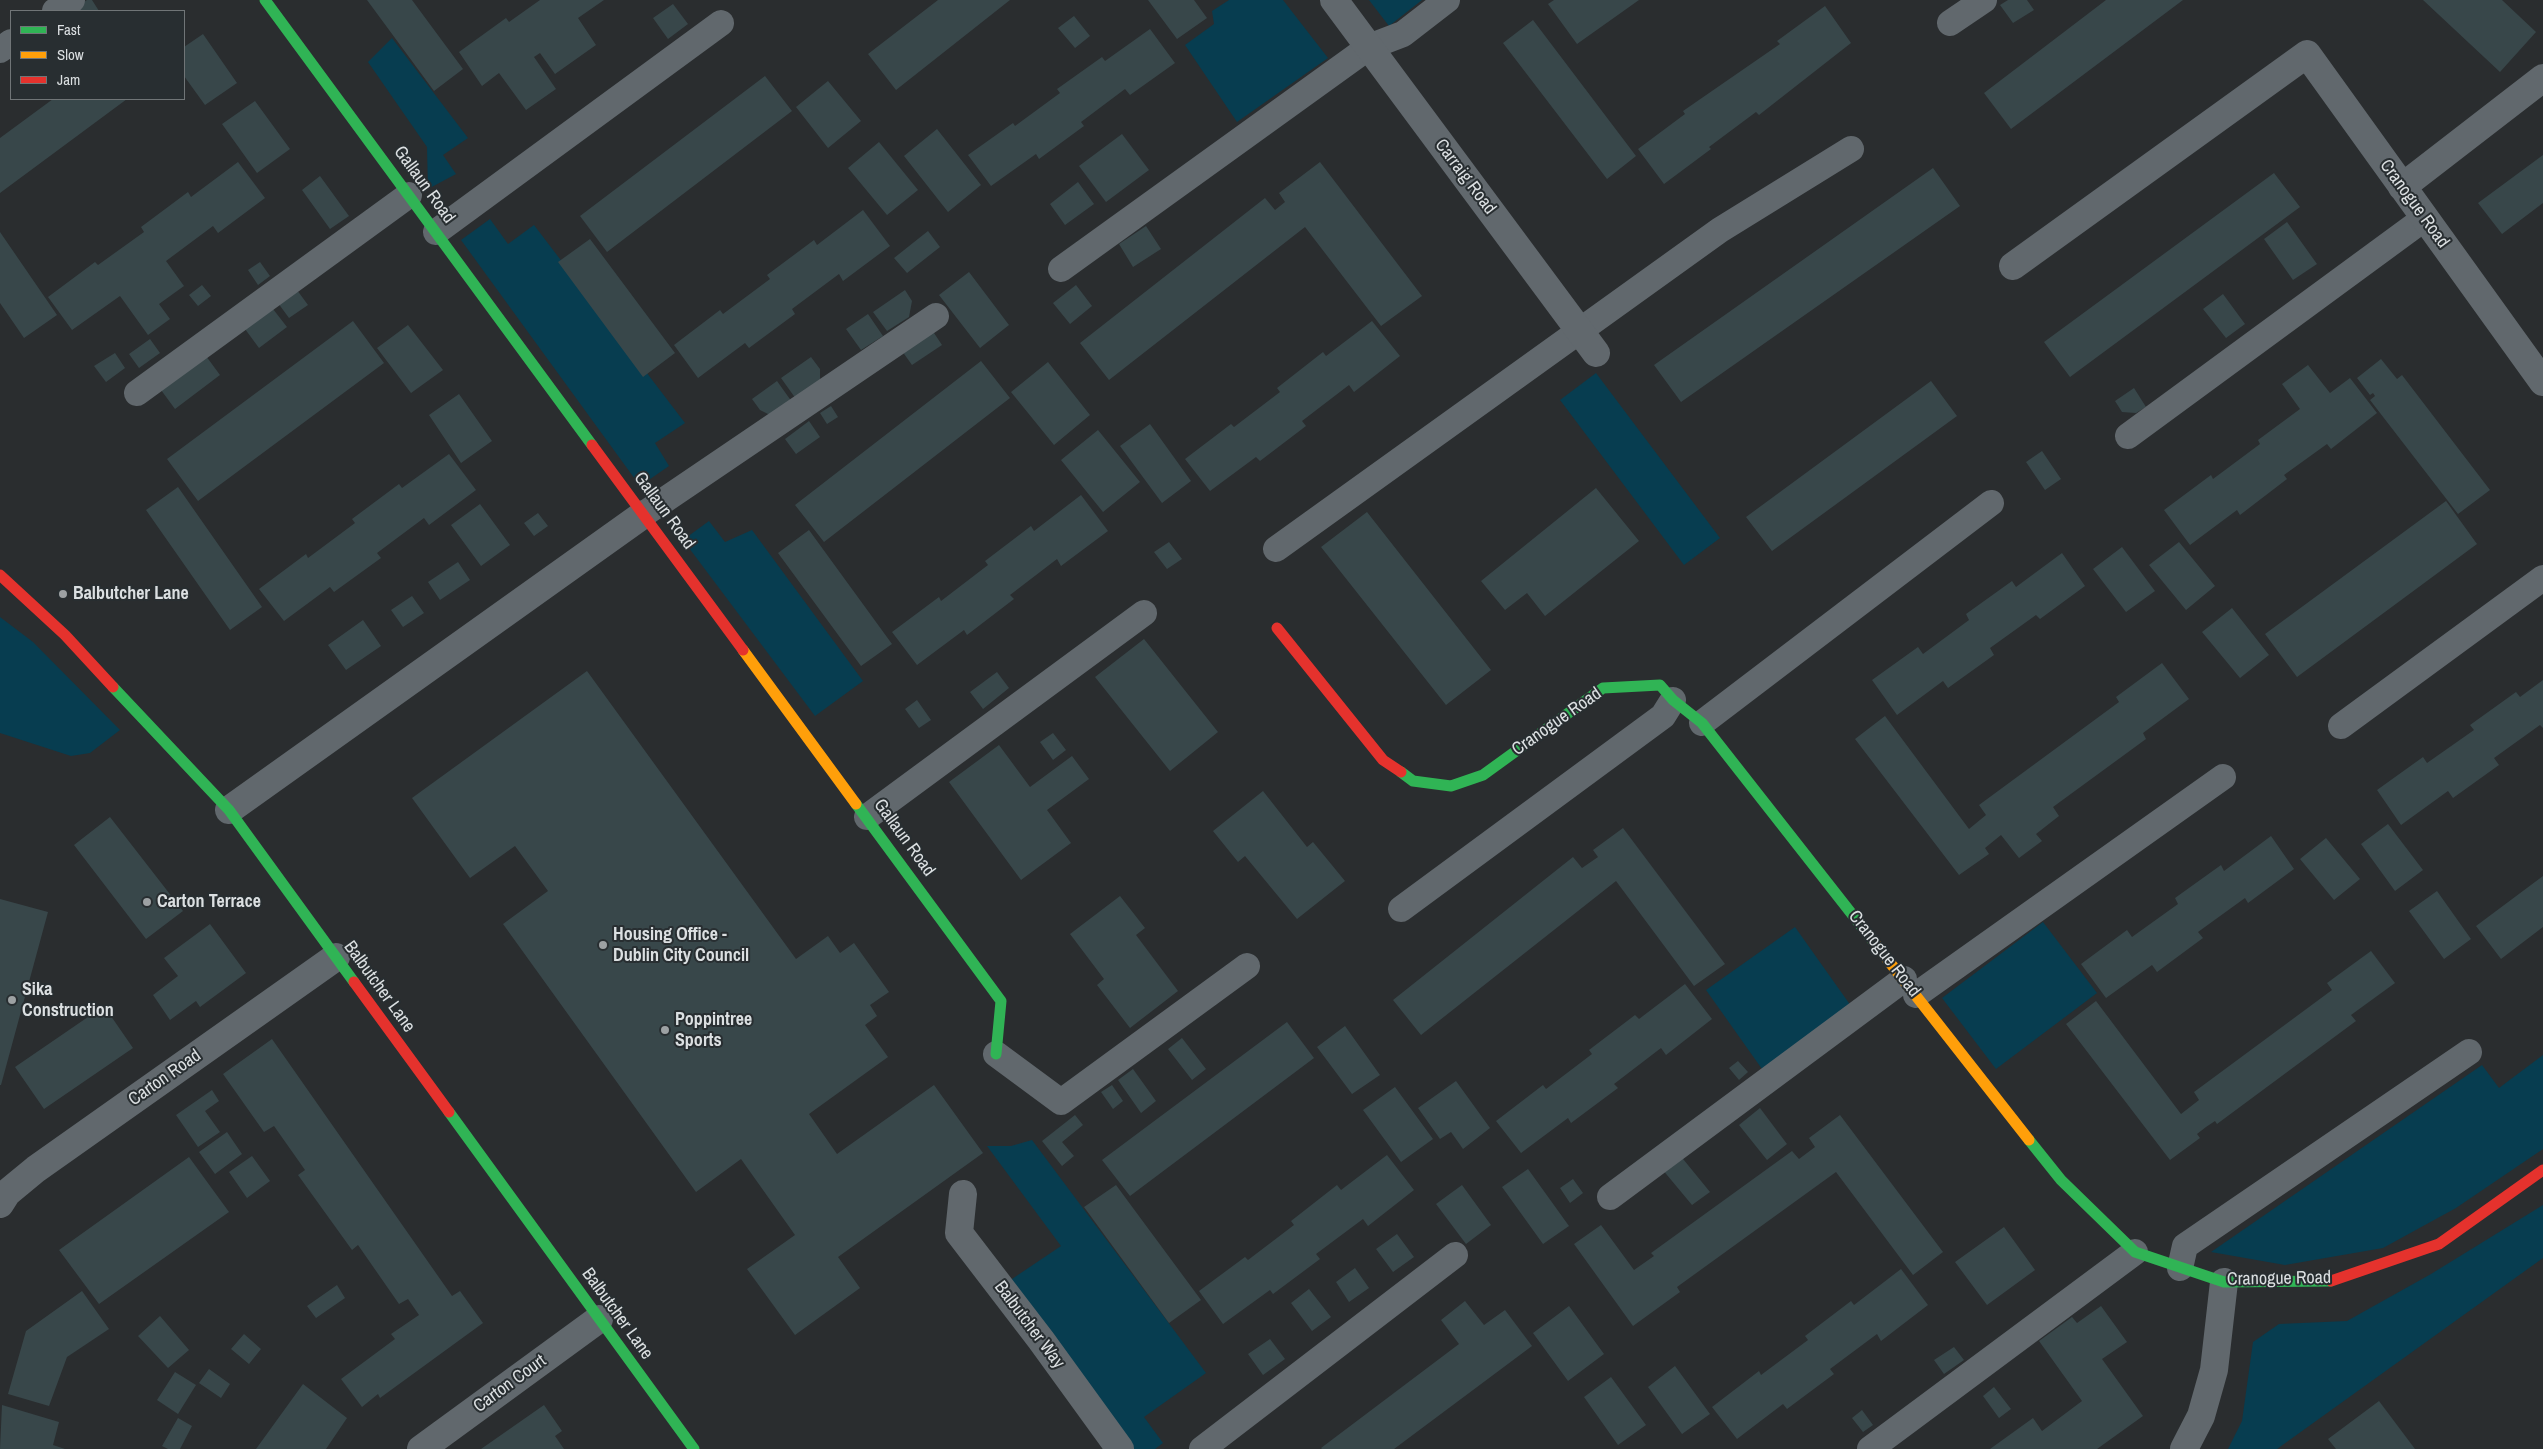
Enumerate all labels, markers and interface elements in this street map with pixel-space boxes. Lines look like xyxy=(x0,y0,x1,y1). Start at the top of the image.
legend xyxy=(10,10,185,100)
text: Fast xyxy=(57,19,80,40)
text: Slow xyxy=(57,44,84,65)
text: Jam xyxy=(57,69,80,90)
street label: Carraig Road xyxy=(1430,135,1500,219)
street label: Gallaun Road xyxy=(389,142,459,228)
street label: Cranogue Road xyxy=(2375,156,2453,252)
street label: Gallaun Road xyxy=(629,468,699,554)
place label: Balbutcher Lane xyxy=(73,583,189,605)
marker: Balbutcher Lane xyxy=(57,588,69,600)
street label: Cranogue Road xyxy=(1508,683,1606,761)
street label: Gallaun Road xyxy=(869,795,939,881)
place label: Carton Terrace xyxy=(157,891,261,913)
marker: Carton Terrace xyxy=(141,896,153,908)
street label: Cranogue Road xyxy=(1843,906,1925,1002)
place label: Housing Office - Dublin City Council xyxy=(613,924,749,966)
street label: Balbutcher Lane xyxy=(339,937,419,1037)
marker: Housing Office - Dublin City Council xyxy=(597,939,609,951)
place label: Sika Construction xyxy=(22,979,114,1022)
marker: Sika Construction xyxy=(6,994,18,1006)
place label: Poppintree Sports xyxy=(675,1009,752,1052)
marker: Poppintree Sports xyxy=(659,1024,671,1036)
street label: Carton Road xyxy=(125,1045,205,1111)
street label: Balbutcher Lane xyxy=(577,1264,657,1364)
street label: Cranogue Road xyxy=(2227,1267,2331,1291)
street label: Balbutcher Way xyxy=(989,1277,1069,1373)
street label: Carton Court xyxy=(469,1350,551,1418)

